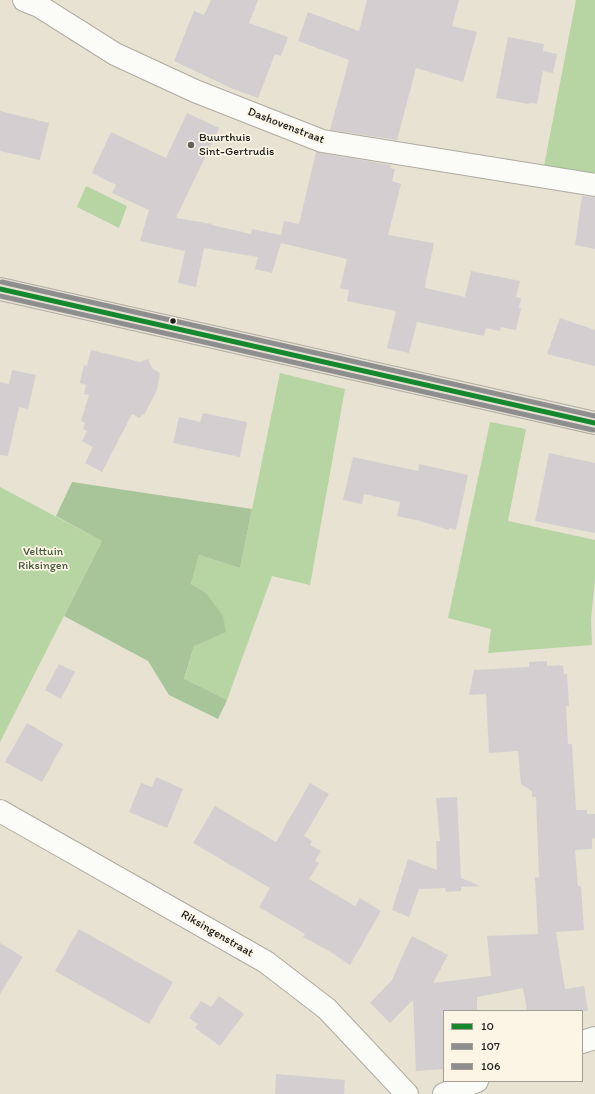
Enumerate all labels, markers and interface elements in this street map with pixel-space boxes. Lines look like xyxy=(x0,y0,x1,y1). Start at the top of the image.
street label: Dashovenstraat xyxy=(246,105,326,147)
place label: Buurthuis Sint-Gertrudis xyxy=(199,131,274,159)
marker: Buurthuis Sint-Gertrudis xyxy=(186,140,196,150)
unlabelled marker xyxy=(168,316,178,326)
park label: Velttuin Riksingen xyxy=(18,545,68,573)
street label: Riksingenstraat xyxy=(178,907,256,961)
legend xyxy=(443,1010,583,1082)
text: 10 xyxy=(481,1019,494,1033)
text: 107 xyxy=(481,1039,500,1053)
text: 106 xyxy=(481,1059,500,1073)

